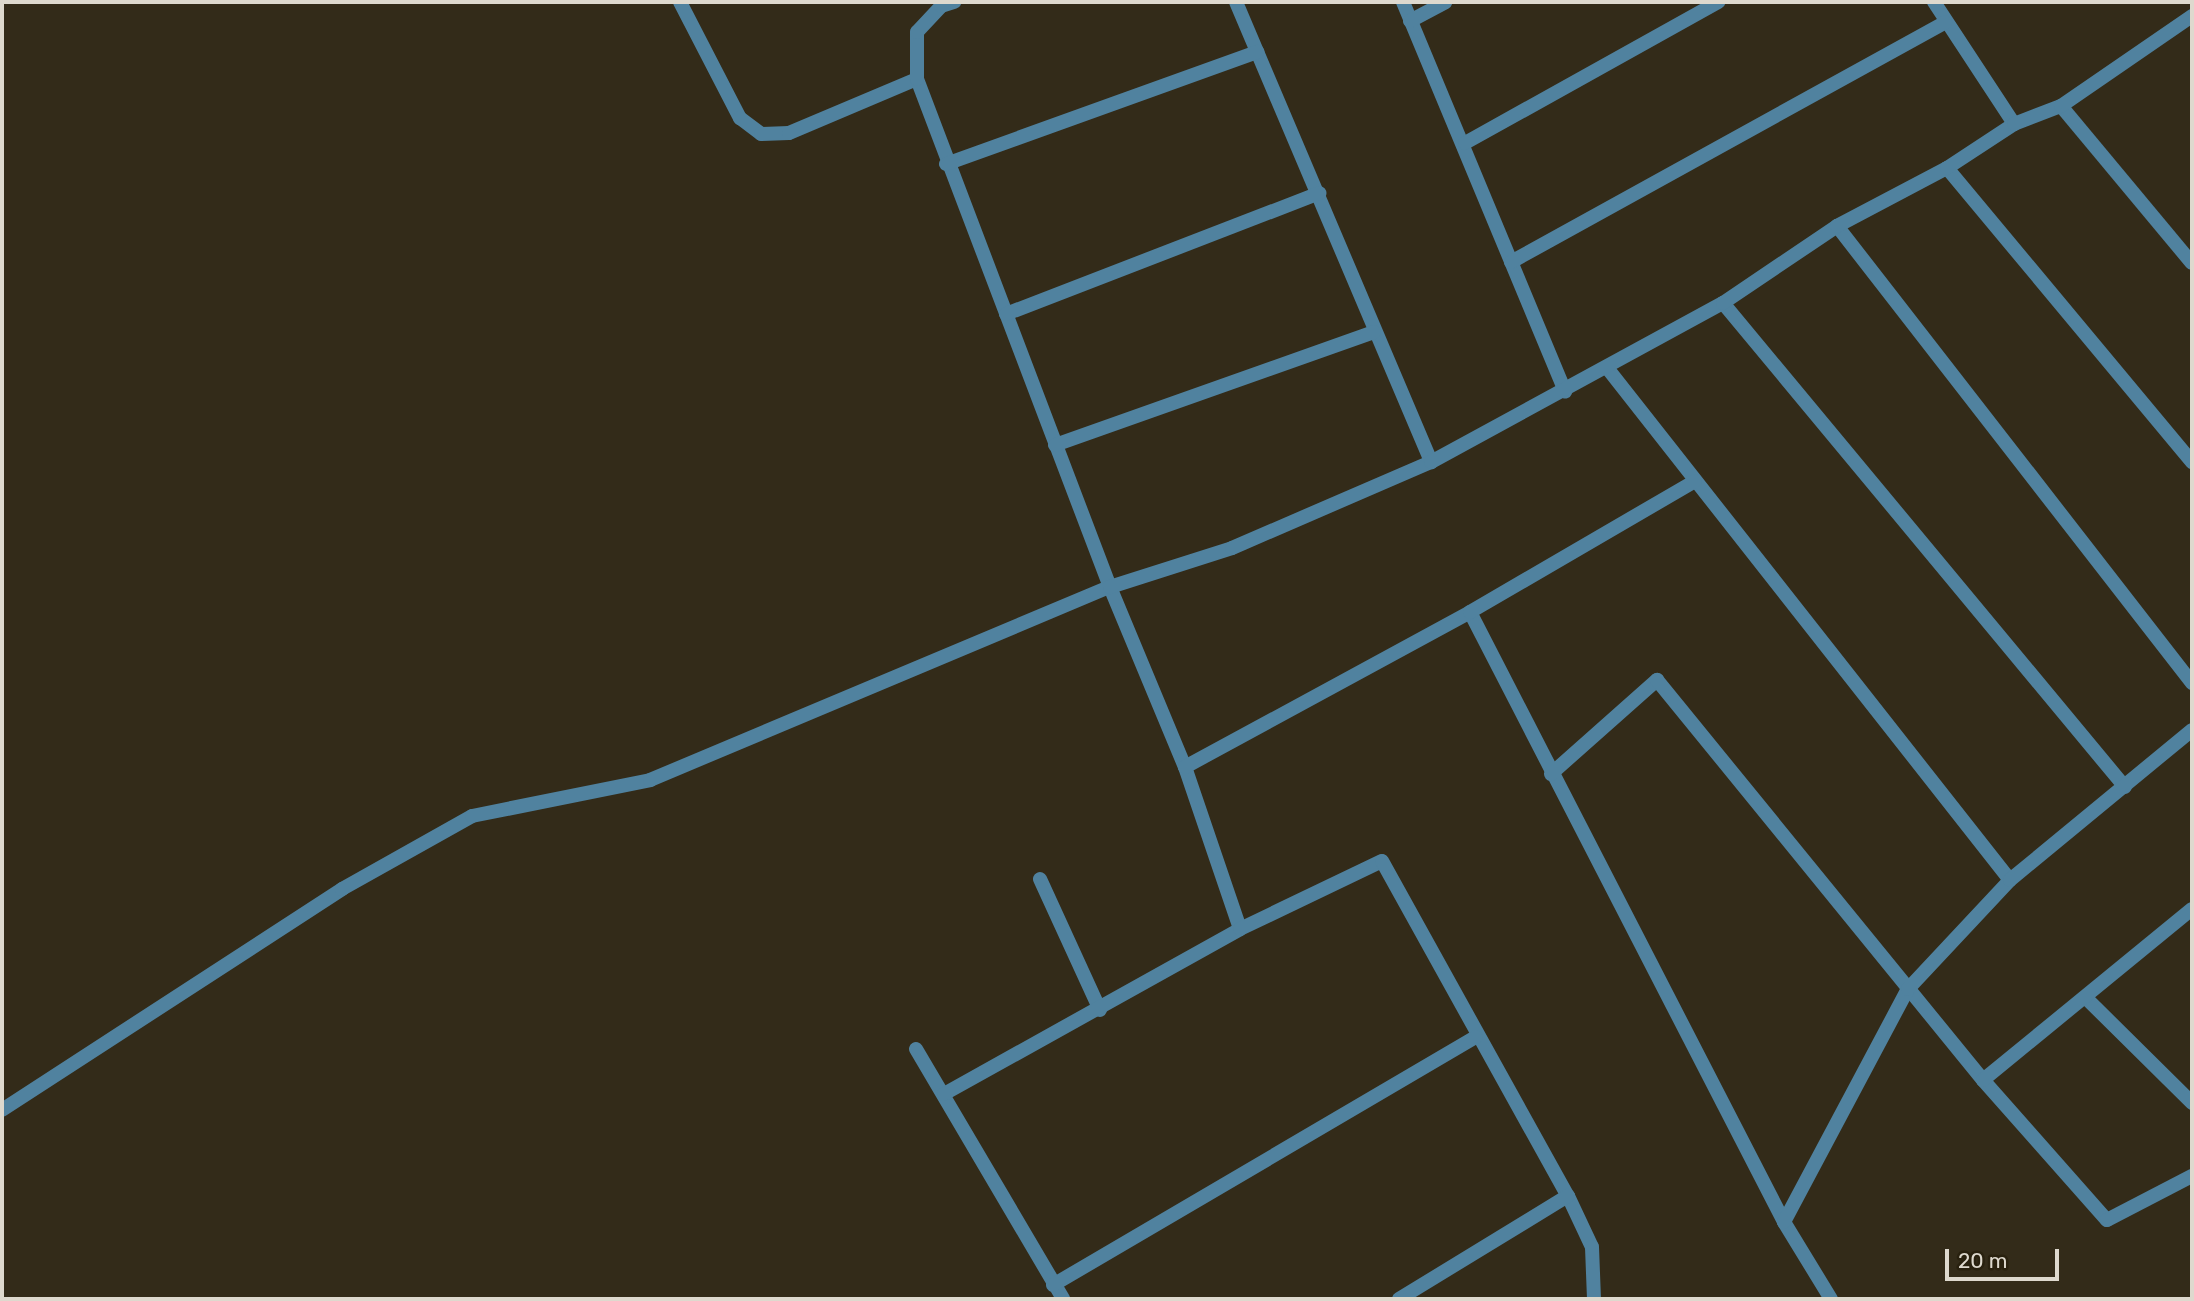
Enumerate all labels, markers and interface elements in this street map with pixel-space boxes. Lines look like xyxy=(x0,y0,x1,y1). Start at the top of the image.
scale bar xyxy=(1949,1234,2063,1278)
text: 20 m xyxy=(1958,1248,2007,1273)

